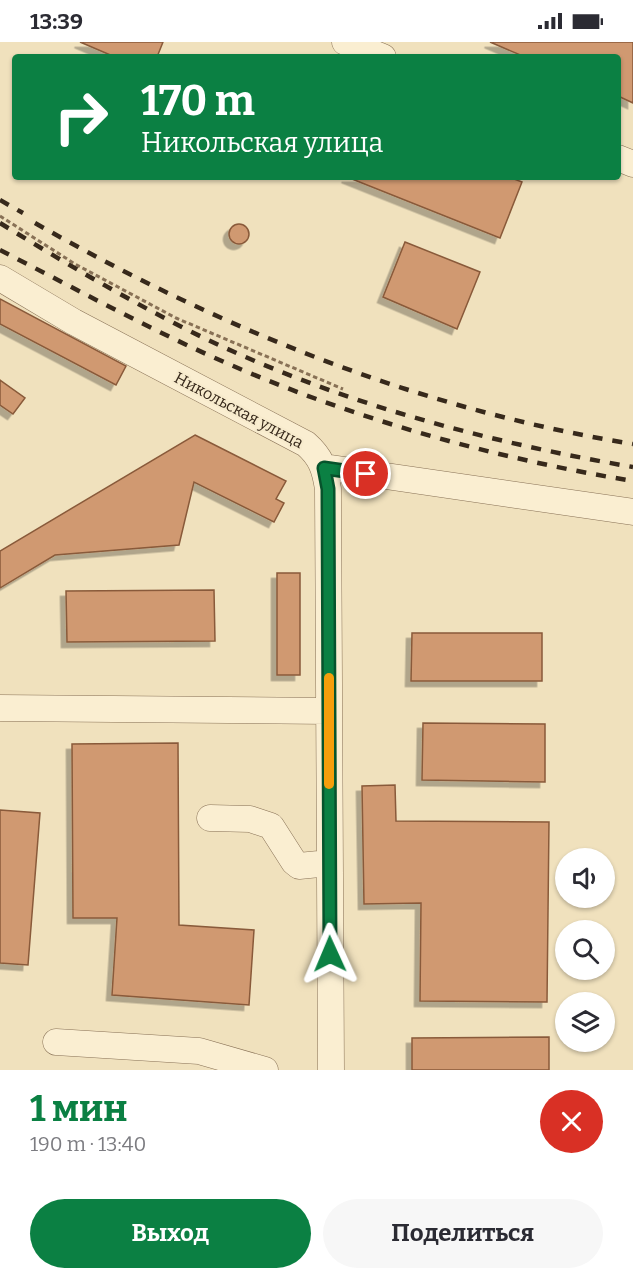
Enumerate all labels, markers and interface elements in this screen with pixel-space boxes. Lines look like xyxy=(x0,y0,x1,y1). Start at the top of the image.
text: 13:39 xyxy=(30,8,83,35)
text: 170 m xyxy=(141,76,255,126)
icon: right xyxy=(42,78,120,156)
text: Никольская улица xyxy=(141,127,383,159)
street label: Никольская улица xyxy=(171,368,307,452)
pin xyxy=(340,448,391,499)
icon: arrive xyxy=(349,457,382,490)
map controls xyxy=(555,848,615,1052)
button: sound xyxy=(555,848,615,908)
button: search xyxy=(555,920,615,980)
position arrow xyxy=(298,922,362,986)
button: layers xyxy=(555,992,615,1052)
text: 1 мин xyxy=(30,1087,128,1131)
button: close xyxy=(540,1090,603,1153)
text: 190 m · 13:40 xyxy=(30,1132,146,1156)
button: Выход xyxy=(30,1199,311,1268)
button: Поделиться xyxy=(323,1199,603,1268)

